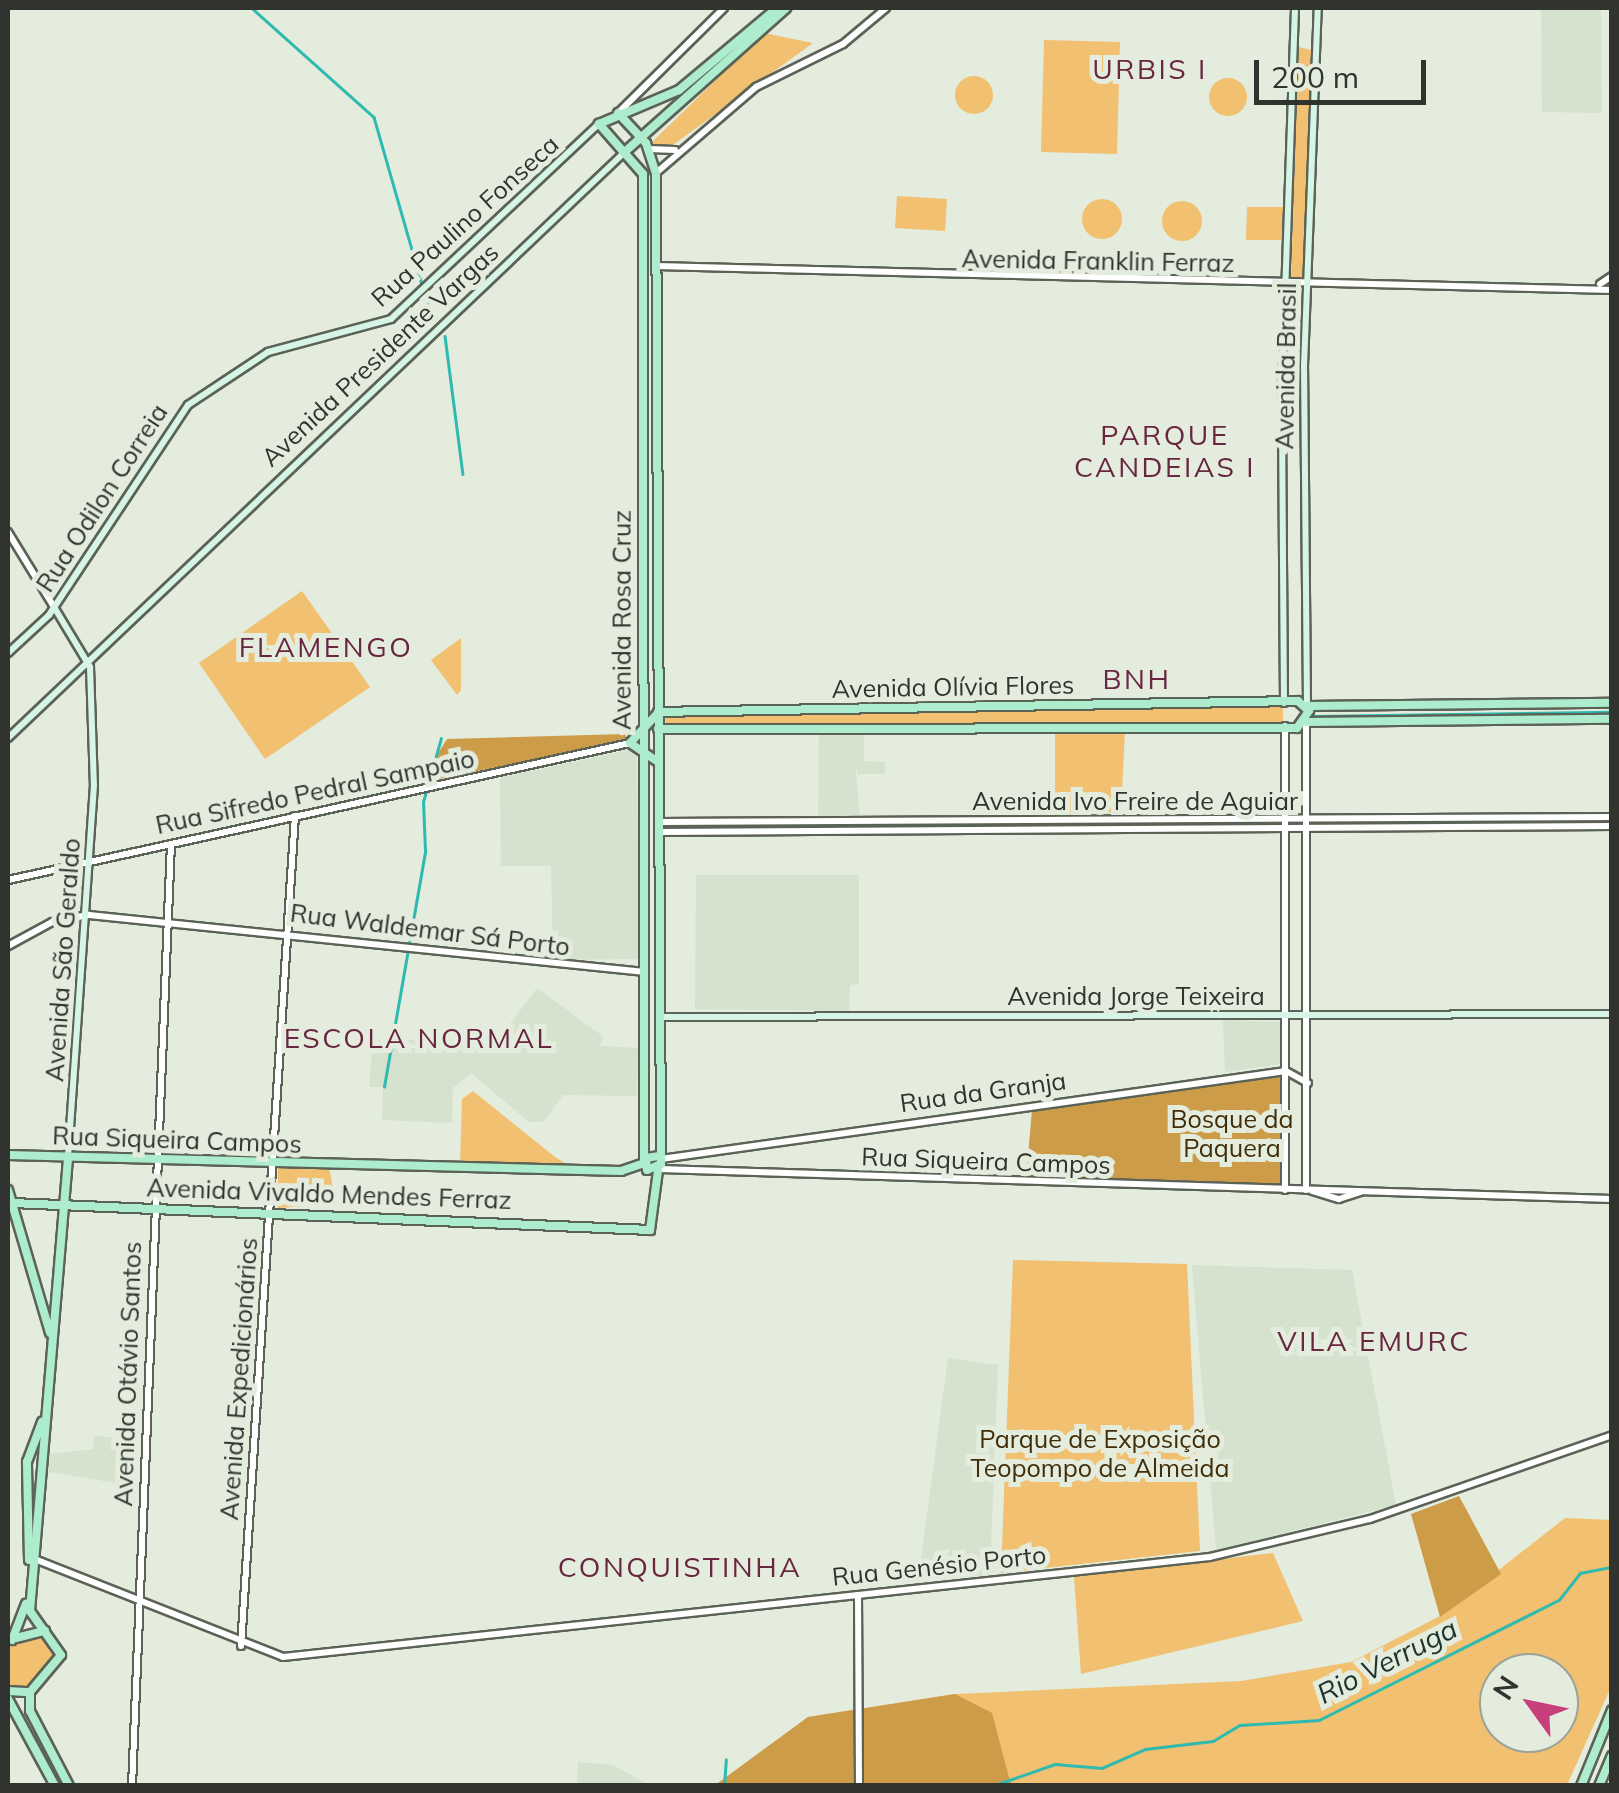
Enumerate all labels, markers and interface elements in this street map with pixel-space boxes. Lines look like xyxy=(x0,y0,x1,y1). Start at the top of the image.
scale bar xyxy=(1259,40,1432,102)
district label: URBIS I xyxy=(1092,52,1208,86)
text: 200 m xyxy=(1271,58,1359,96)
street label: Rua Paulino Fonseca xyxy=(365,129,565,313)
street label: Avenida Presidente Vargas xyxy=(255,237,505,473)
street label: Avenida Franklin Ferraz xyxy=(961,244,1235,278)
street label: Avenida Brasil xyxy=(1270,282,1302,450)
street label: Rua Odilon Correia xyxy=(30,398,174,598)
district label: PARQUE CANDEIAS I xyxy=(1074,418,1256,484)
street label: Avenida Rosa Cruz xyxy=(607,510,637,730)
district label: FLAMENGO xyxy=(239,630,413,664)
district label: BNH xyxy=(1103,662,1171,696)
street label: Avenida Olívia Flores xyxy=(831,670,1075,704)
street label: Rua Sifredo Pedral Sampaio xyxy=(153,744,477,840)
street label: Avenida Ivo Freire de Aguiar xyxy=(972,786,1298,816)
street label: Avenida São Geraldo xyxy=(40,837,86,1083)
street label: Rua Waldemar Sá Porto xyxy=(288,898,572,962)
street label: Avenida Jorge Teixeira xyxy=(1007,981,1265,1011)
district label: ESCOLA NORMAL xyxy=(284,1021,554,1055)
street label: Rua da Granja xyxy=(898,1065,1068,1119)
park label: Bosque da Paquera xyxy=(1170,1105,1294,1164)
street label: Rua Siqueira Campos xyxy=(52,1121,302,1159)
street label: Rua Siqueira Campos xyxy=(861,1142,1111,1180)
street label: Avenida Vivaldo Mendes Ferraz xyxy=(146,1173,512,1215)
street label: Avenida Expedicionários xyxy=(214,1237,264,1521)
street label: Avenida Otávio Santos xyxy=(108,1241,148,1507)
district label: VILA EMURC xyxy=(1277,1324,1471,1358)
park label: Parque de Exposição Teopompo de Almeida xyxy=(970,1425,1230,1484)
street label: Rua Genésio Porto xyxy=(830,1540,1048,1592)
district label: CONQUISTINHA xyxy=(558,1550,802,1584)
water label: Rio Verruga xyxy=(1311,1611,1463,1711)
north arrow xyxy=(1479,1653,1579,1753)
text: N xyxy=(1485,1669,1526,1706)

